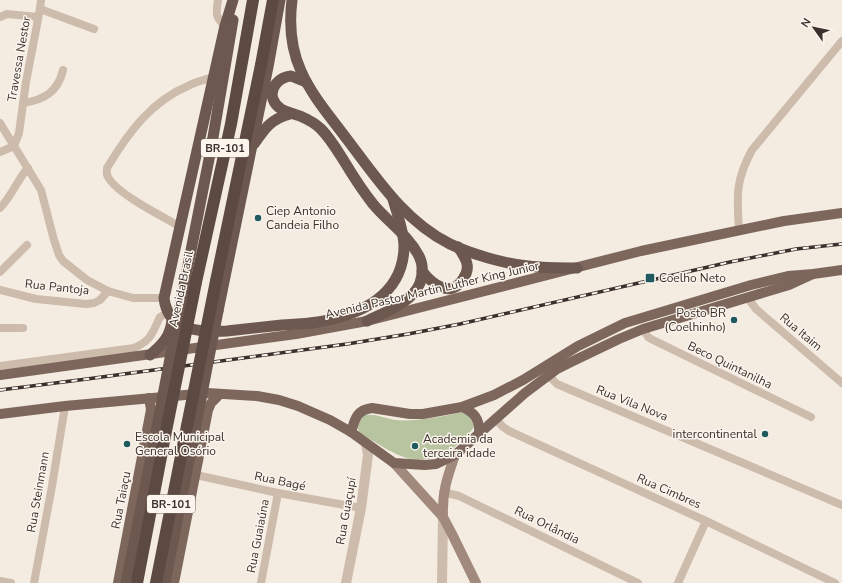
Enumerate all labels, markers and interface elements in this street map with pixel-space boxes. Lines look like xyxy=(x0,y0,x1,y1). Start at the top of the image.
north arrow xyxy=(794,8,834,48)
street label: Travessa Nestor xyxy=(4,14,35,103)
text: N xyxy=(798,15,815,30)
road number: BR-101 xyxy=(201,139,249,157)
place label: Ciep Antonio Candeia Filho xyxy=(266,203,339,233)
marker: Ciep Antonio Candeia Filho xyxy=(253,213,263,223)
street label: Avenida Brasil xyxy=(165,249,197,329)
street label: Avenida Pastor Martin Luther King Junior xyxy=(324,257,541,322)
place label: Coelho Neto xyxy=(659,270,726,286)
marker: Coelho Neto xyxy=(644,272,656,284)
street label: Rua Pantoja xyxy=(24,276,90,298)
place label: Posto BR (Coelhinho) xyxy=(664,305,726,335)
street label: Rua Itaim xyxy=(776,310,826,354)
marker: Posto BR (Coelhinho) xyxy=(729,315,739,325)
street label: Beco Quintanilha xyxy=(685,338,775,392)
street label: Rua Vila Nova xyxy=(594,381,670,425)
place label: intercontinental xyxy=(673,426,757,442)
place label: Escola Municipal General Osório xyxy=(135,429,225,459)
marker: intercontinental xyxy=(760,429,770,439)
place label: Academia da terceira idade xyxy=(423,431,496,461)
marker: Escola Municipal General Osório xyxy=(122,439,132,449)
marker: Academia da terceira idade xyxy=(410,441,420,451)
street label: Rua Steinmann xyxy=(23,450,53,534)
street label: Rua Bagé xyxy=(253,468,307,494)
street label: Rua Taiaçu xyxy=(108,470,134,530)
street label: Rua Cimbres xyxy=(634,470,704,512)
street label: Rua Guaçupí xyxy=(332,475,360,546)
road number: BR-101 xyxy=(147,495,195,513)
street label: Rua Guaiaúna xyxy=(243,498,273,574)
street label: Rua Orlândia xyxy=(512,502,582,548)

